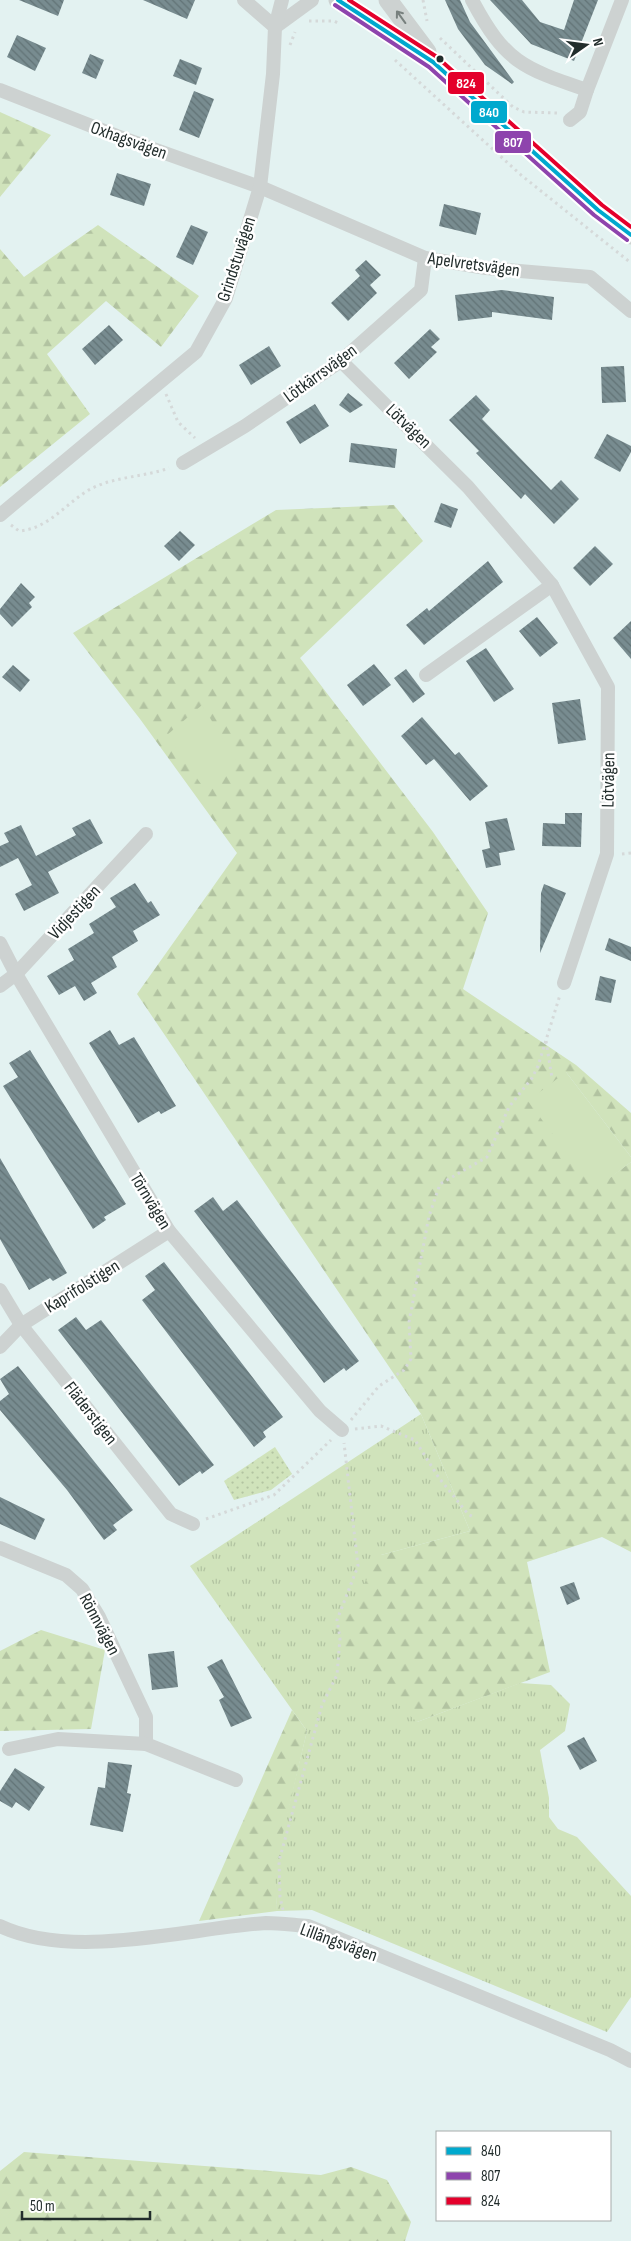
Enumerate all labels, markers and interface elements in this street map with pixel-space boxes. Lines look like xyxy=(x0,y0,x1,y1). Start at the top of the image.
one-way arrow xyxy=(395,11,406,24)
north arrow xyxy=(561,20,611,70)
text: N xyxy=(589,36,607,48)
unlabelled marker xyxy=(435,54,445,64)
line badge: 824 xyxy=(447,71,485,95)
text: 824 xyxy=(456,75,476,92)
line badge: 840 xyxy=(470,100,508,124)
text: 840 xyxy=(479,104,499,121)
street label: Oxhagsvägen xyxy=(88,117,170,164)
line badge: 807 xyxy=(494,130,532,154)
text: 807 xyxy=(503,134,524,151)
street label: Grindstuvägen xyxy=(213,214,260,304)
street label: Apelvretsvägen xyxy=(426,248,521,281)
street label: Lötkärrsvägen xyxy=(280,340,361,407)
street label: Lötvägen xyxy=(382,400,436,453)
street label: Lötvägen xyxy=(598,752,619,808)
street label: Vidjestigen xyxy=(44,881,105,944)
street label: Törnvägen xyxy=(126,1169,176,1233)
street label: Kaprifolstigen xyxy=(41,1255,123,1318)
street label: Fläderstigen xyxy=(60,1378,122,1449)
street label: Rönnvägen xyxy=(75,1590,124,1659)
street label: Lillängsvägen xyxy=(297,1919,380,1966)
legend xyxy=(436,2131,611,2221)
text: 840 xyxy=(481,2142,501,2161)
text: 807 xyxy=(481,2167,500,2186)
scale bar xyxy=(22,2188,150,2220)
text: 824 xyxy=(481,2192,500,2211)
text: 50 m xyxy=(30,2197,55,2216)

